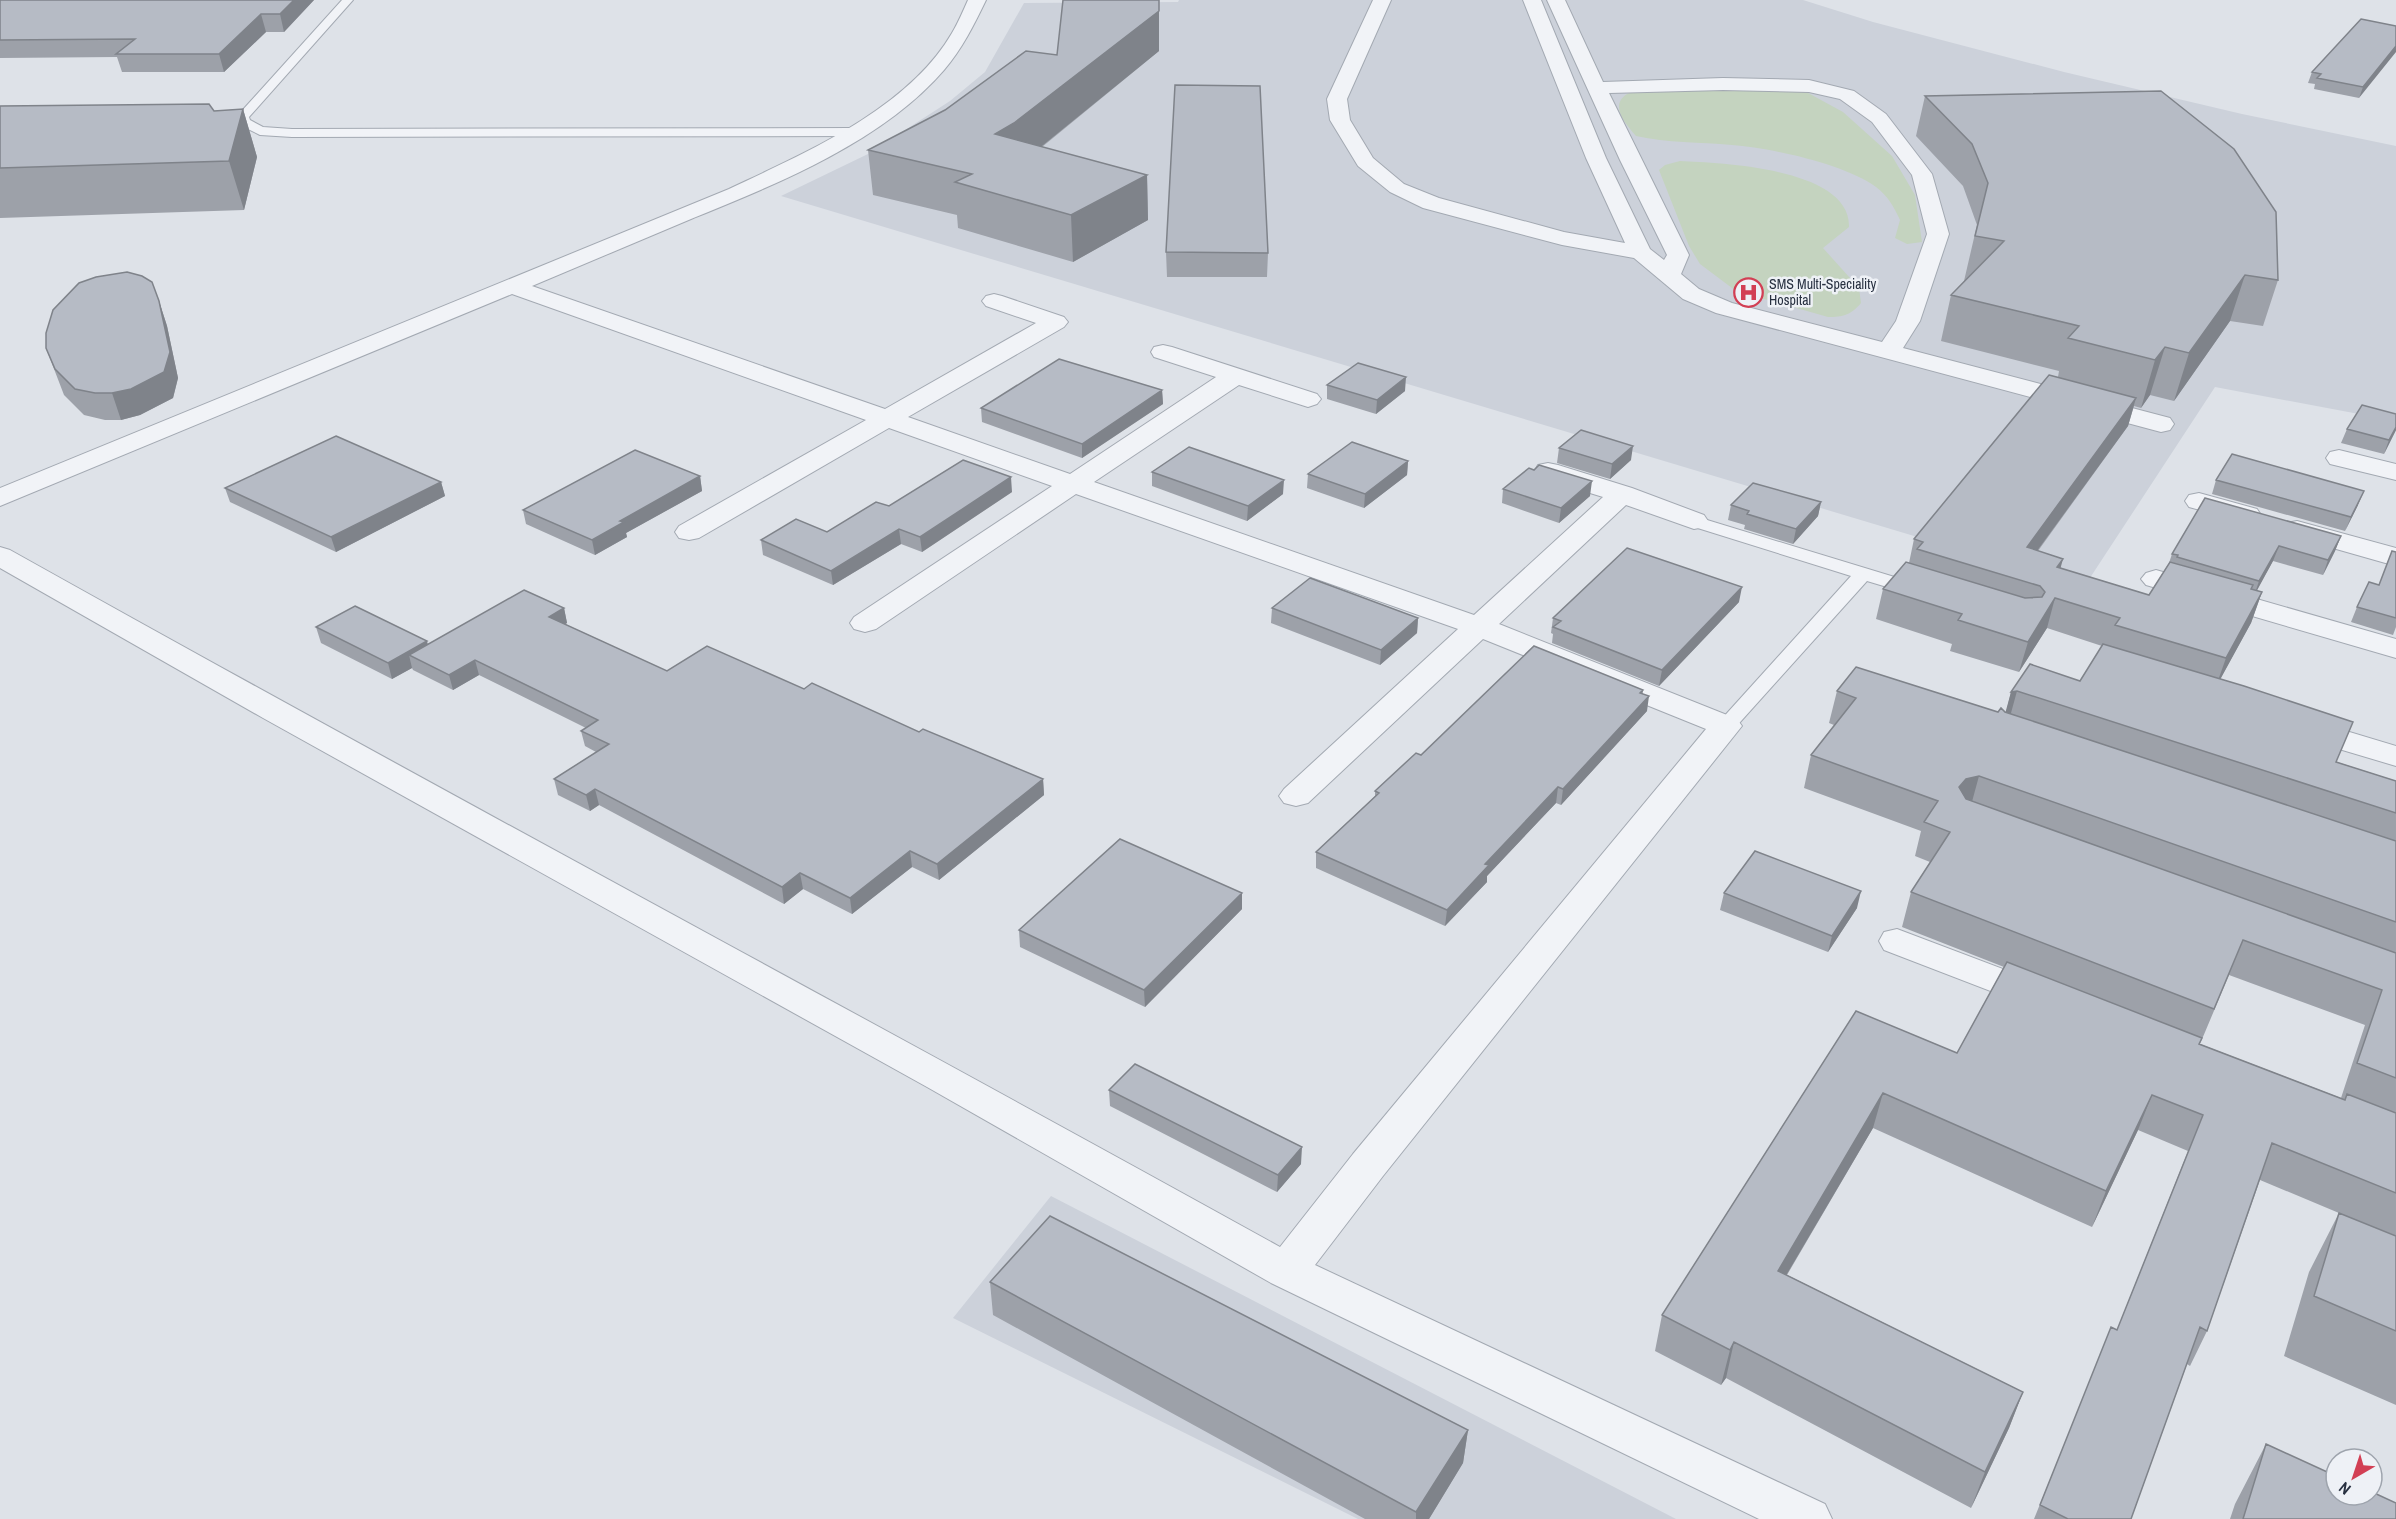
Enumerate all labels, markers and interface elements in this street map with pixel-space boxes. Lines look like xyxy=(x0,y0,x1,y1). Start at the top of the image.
place label: SMS Multi-Speciality Hospital xyxy=(1769,275,1876,309)
hospital icon: SMS Multi-Speciality Hospital xyxy=(1732,276,1764,308)
north arrow xyxy=(2324,1447,2384,1507)
text: N xyxy=(2334,1477,2355,1500)

